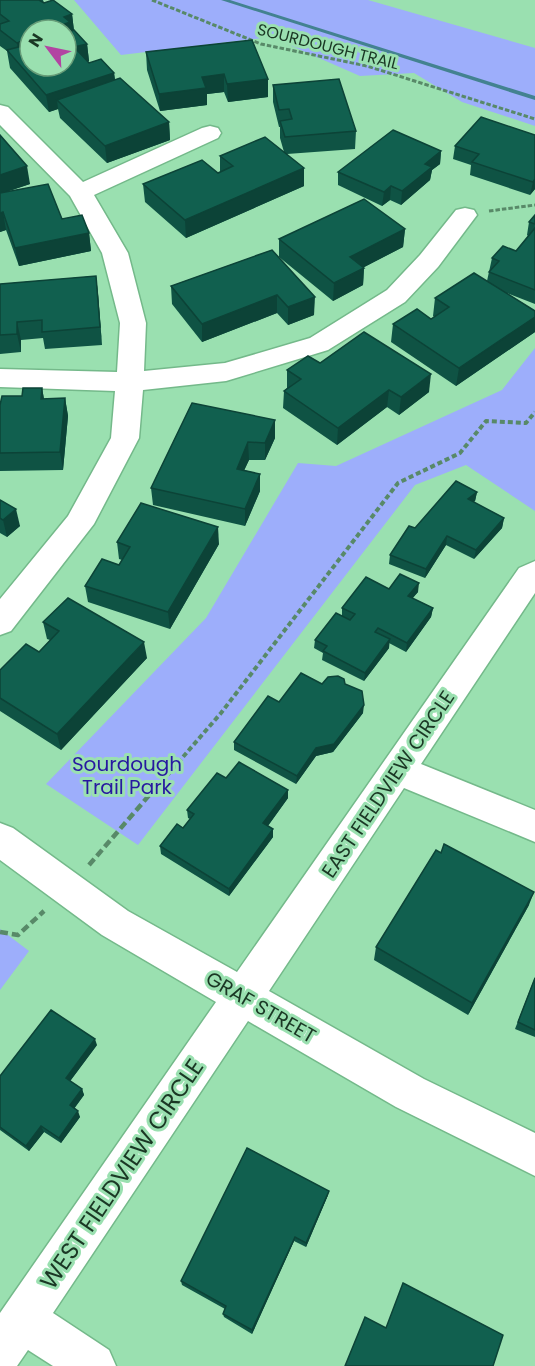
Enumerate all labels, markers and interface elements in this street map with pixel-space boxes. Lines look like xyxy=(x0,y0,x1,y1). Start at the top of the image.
north arrow xyxy=(18,18,78,78)
street label: SOURDOUGH TRAIL xyxy=(255,18,401,75)
text: N xyxy=(23,29,49,52)
street label: EAST FIELDVIEW CIRCLE xyxy=(315,685,461,883)
park label: Sourdough Trail Park xyxy=(72,750,182,801)
street label: GRAF STREET xyxy=(201,964,321,1050)
street label: WEST FIELDVIEW CIRCLE xyxy=(32,1052,211,1295)

